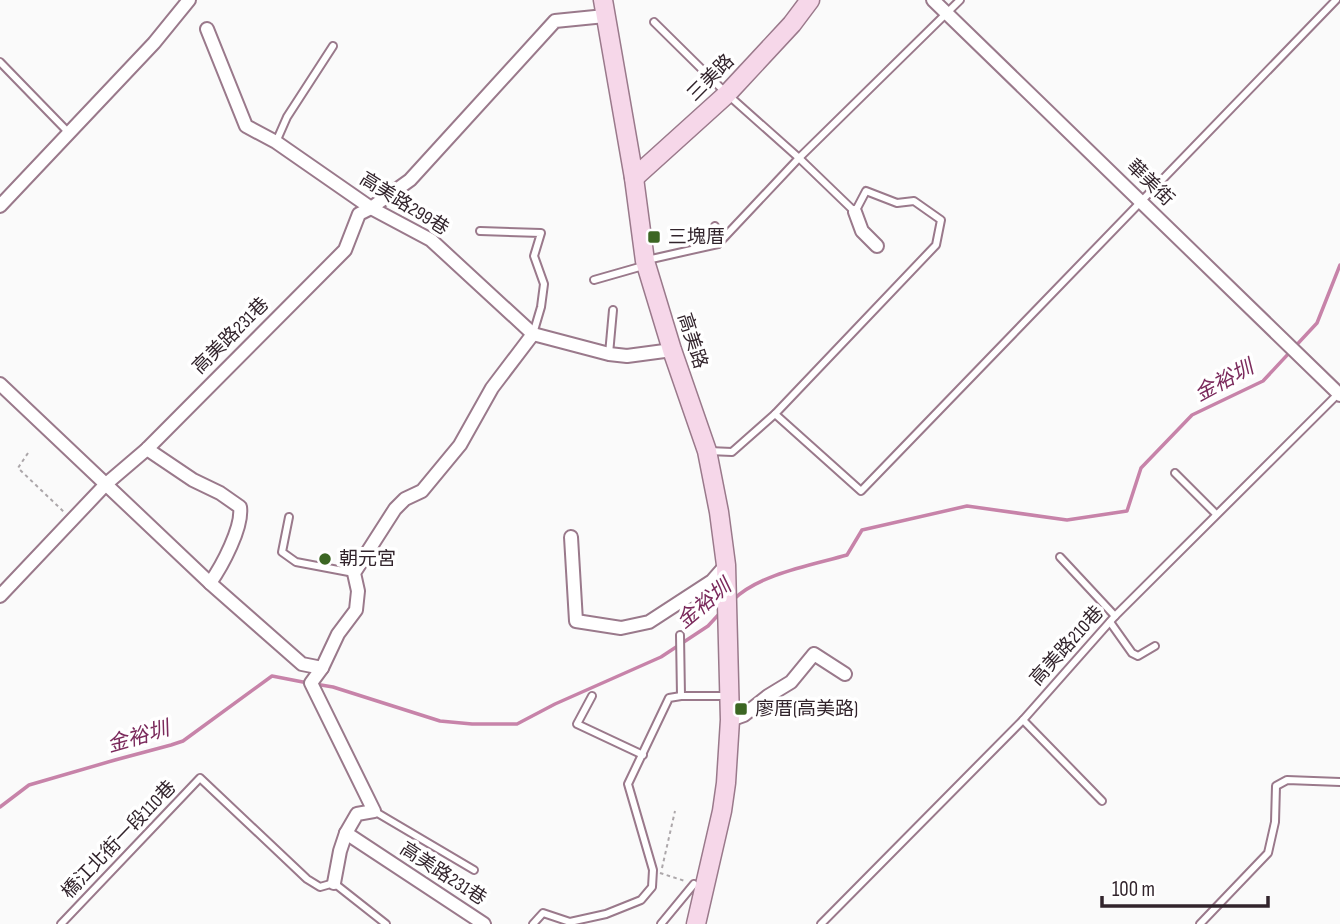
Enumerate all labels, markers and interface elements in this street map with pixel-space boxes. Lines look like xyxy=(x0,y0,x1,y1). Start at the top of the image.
street label: 三美路 xyxy=(683,50,739,106)
street label: 華美街 xyxy=(1122,155,1178,211)
street label: 高美路299巷 xyxy=(355,168,453,240)
place label: 三塊厝 xyxy=(668,226,725,249)
marker: 三塊厝 xyxy=(646,229,662,245)
street label: 高美路231巷 xyxy=(188,293,274,379)
street label: 高美路 xyxy=(672,310,712,372)
water label: 金裕圳 xyxy=(1190,354,1260,407)
place label: 朝元宮 xyxy=(339,548,396,571)
marker: 朝元宮 xyxy=(317,551,333,567)
water label: 金裕圳 xyxy=(672,572,738,634)
street label: 高美路210巷 xyxy=(1025,602,1109,690)
place label: 廖厝(高美路) xyxy=(755,698,858,721)
marker: 廖厝(高美路) xyxy=(733,701,749,717)
water label: 金裕圳 xyxy=(104,715,175,758)
street label: 橋江北街一段110巷 xyxy=(57,776,181,904)
street label: 高美路231巷 xyxy=(395,838,491,910)
scale bar xyxy=(1102,864,1268,908)
text: 100 m xyxy=(1112,877,1155,902)

